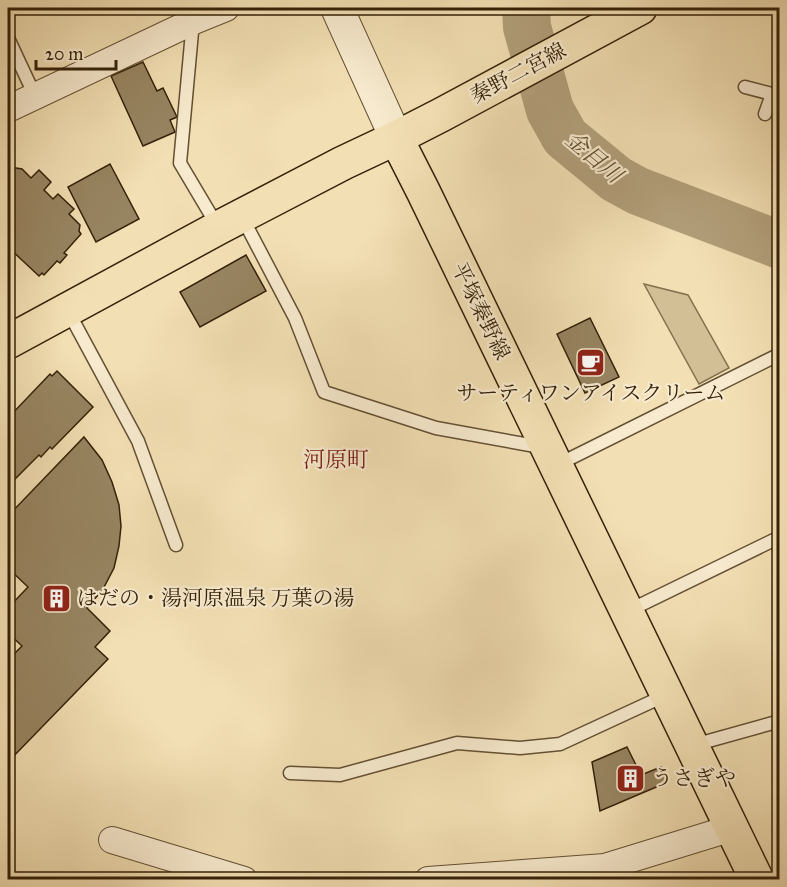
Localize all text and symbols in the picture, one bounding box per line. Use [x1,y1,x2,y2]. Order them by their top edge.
scale bar [36,33,116,71]
street label: 秦野二宮線 [466,37,570,109]
text: 20 m [45,43,83,65]
water label: 金目川 [560,125,629,190]
street label: 平塚秦野線 [446,258,516,364]
cafe icon: サーティワンアイスクリーム [575,346,607,378]
place label: サーティワンアイスクリーム [456,380,726,406]
district label: 河原町 [303,446,369,473]
building icon: はだの・湯河原温泉 万葉の湯 [40,582,72,614]
place label: はだの・湯河原温泉 万葉の湯 [77,585,355,611]
building icon: うさぎや [615,762,647,794]
place label: うさぎや [652,765,736,791]

